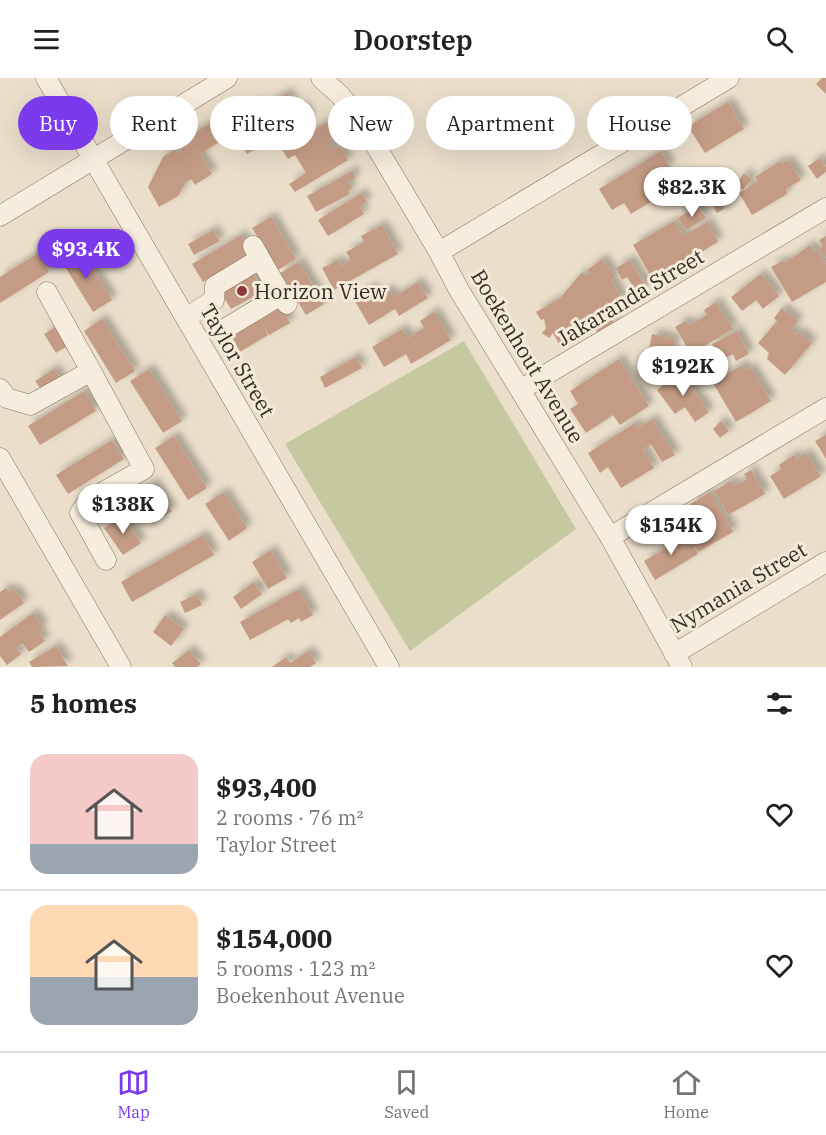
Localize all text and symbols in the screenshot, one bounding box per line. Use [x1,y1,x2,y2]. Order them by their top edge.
text: Doorstep [353,22,473,57]
icon: menu [30,23,63,56]
icon: search [763,23,796,56]
chip: Buy [18,96,98,150]
chip: Rent [110,96,198,150]
chip: Filters [210,96,316,150]
chip: New [328,96,414,150]
chip: Apartment [426,96,575,150]
chip: House [587,96,692,150]
pin: $82.3K [643,167,741,218]
text: $82.3K [658,173,726,200]
pin: $93.4K [37,229,135,280]
text: $93.4K [52,235,120,262]
street label: Jakaranda Street [551,242,709,352]
street label: Boekenhout Avenue [465,264,591,448]
place label: Horizon View [254,277,387,305]
marker: Horizon View [235,284,249,298]
street label: Taylor Street [194,298,282,422]
pin: $192K [641,346,725,397]
text: $192K [651,352,715,379]
pin: $138K [81,484,165,535]
text: $138K [91,490,155,517]
pin: $154K [629,505,713,556]
text: $154K [639,511,703,538]
street label: Nymania Street [665,535,811,639]
text: 5 homes [30,686,137,720]
icon: filters [763,687,796,720]
text: $93,400 [216,770,317,804]
icon: home [78,778,150,850]
icon: heart [763,798,796,831]
text: 2 rooms · 76 m² [216,804,363,831]
text: Taylor Street [216,831,337,858]
text: $154,000 [216,921,332,955]
icon: home [78,929,150,1001]
icon: heart [763,949,796,982]
text: 5 rooms · 123 m² [216,955,375,982]
text: Boekenhout Avenue [216,982,405,1009]
tab: Map [117,1066,150,1122]
tab: Saved [384,1066,429,1122]
tab: Home [663,1066,709,1122]

